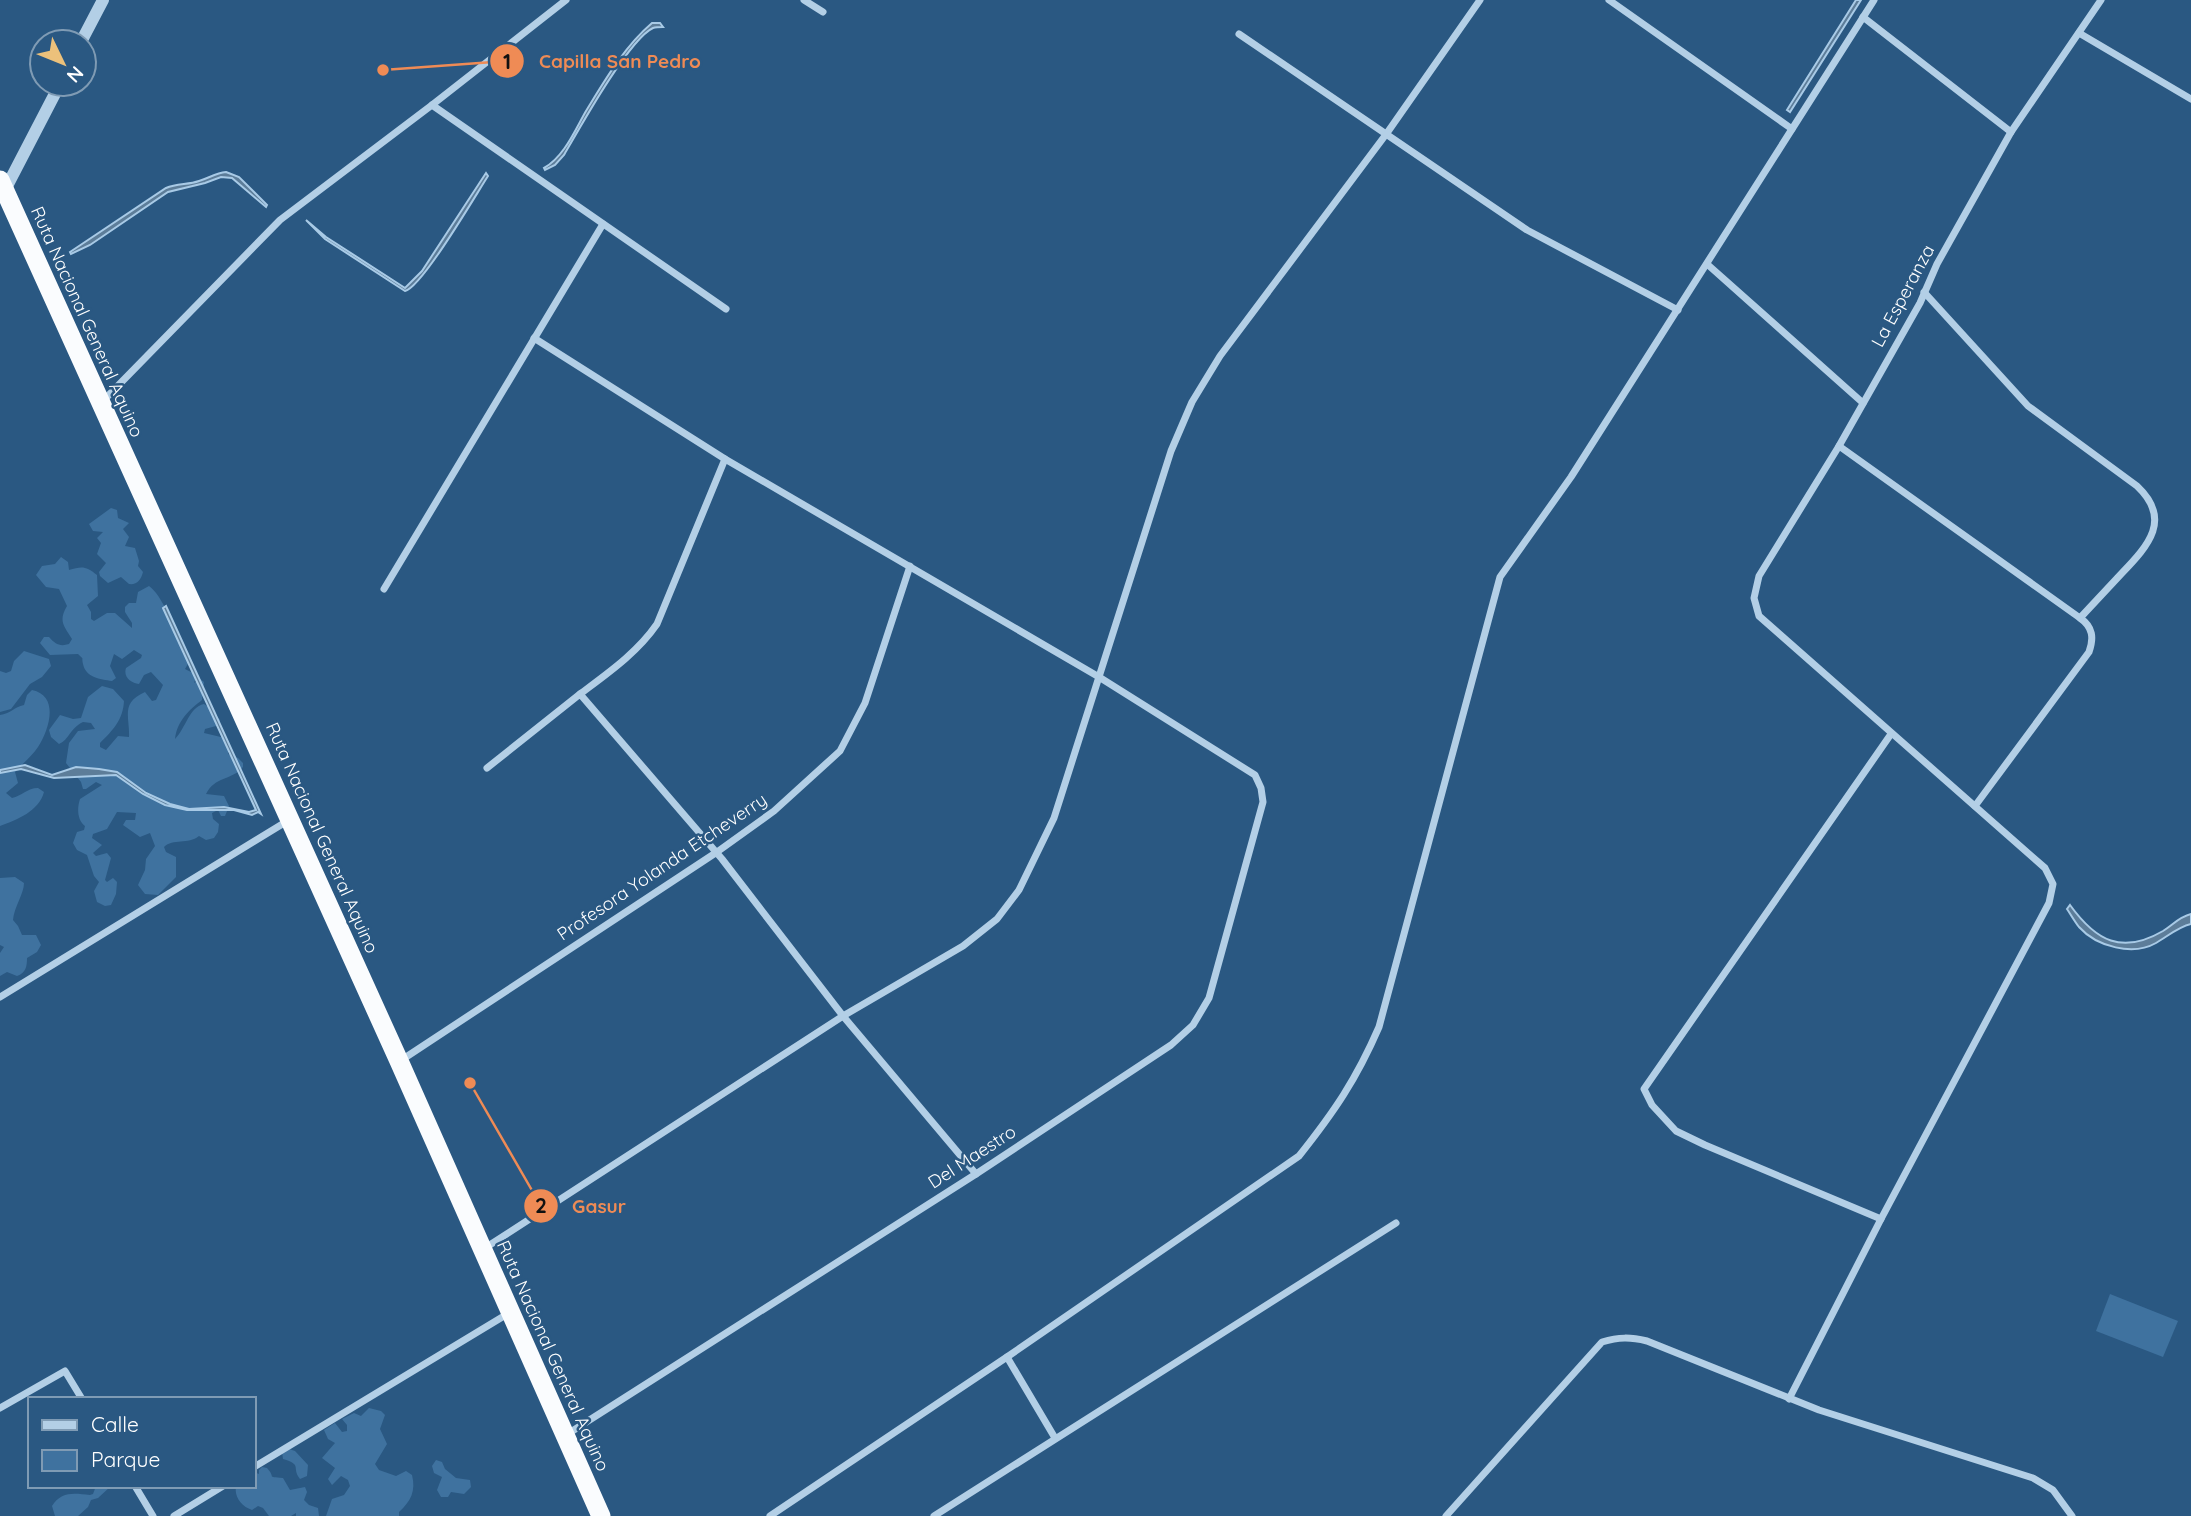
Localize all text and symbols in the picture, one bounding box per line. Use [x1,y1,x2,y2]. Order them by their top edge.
north arrow [28,28,98,98]
callout: Capilla San Pedro [490,41,715,81]
text: 1 [503,48,511,74]
text: Capilla San Pedro [539,49,701,73]
text: N [62,61,89,88]
street label: Ruta Nacional General Aquino [26,203,149,441]
street label: La Esperanza [1866,241,1939,351]
street label: Ruta Nacional General Aquino [261,719,384,957]
street label: Profesora Yolanda Etcheverry [553,788,771,945]
street label: Del Maestro [923,1120,1020,1194]
callout: Gasur [523,1186,640,1226]
text: 2 [535,1192,547,1218]
text: Gasur [572,1194,626,1218]
street label: Ruta Nacional General Aquino [492,1237,615,1475]
legend [28,1397,256,1488]
text: Calle [91,1411,139,1437]
text: Parque [91,1446,160,1472]

